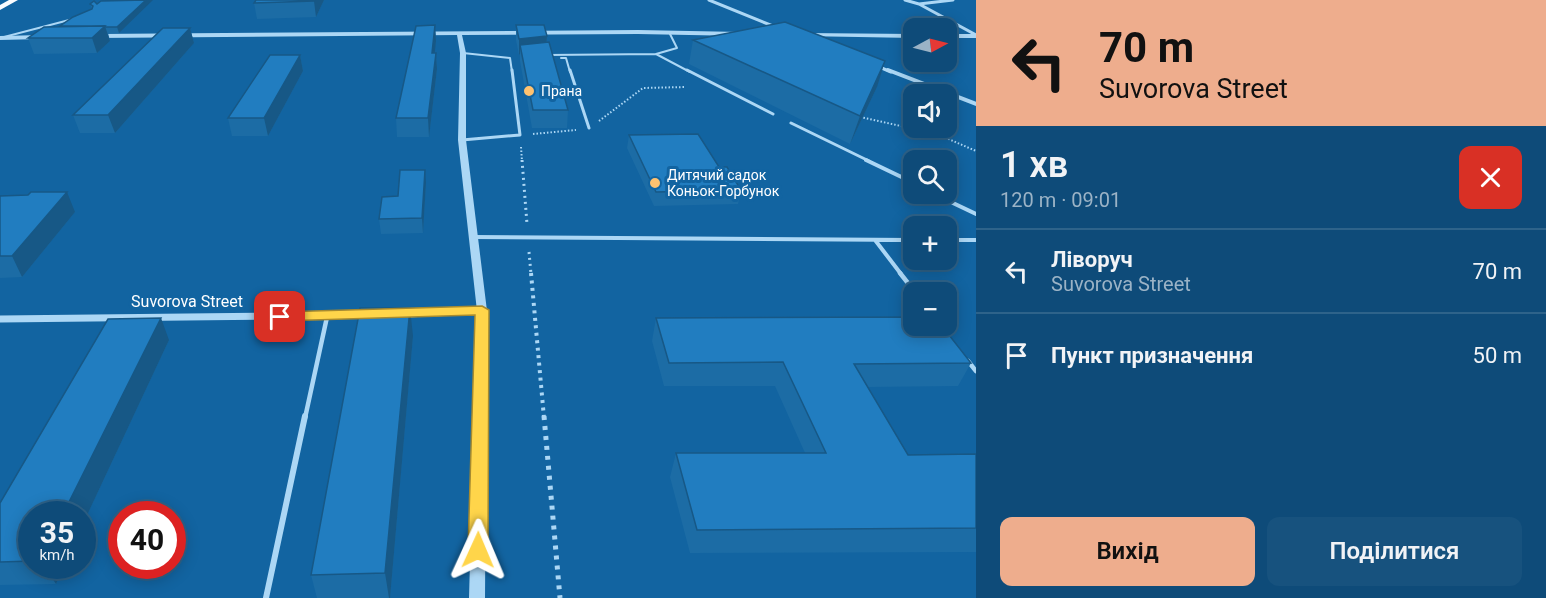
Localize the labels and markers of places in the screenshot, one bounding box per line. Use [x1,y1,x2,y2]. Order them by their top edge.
place label: Прана [541,83,582,99]
marker: Прана [522,84,536,98]
place label: Дитячий садок Коньок-Горбунок [667,167,780,199]
marker: Дитячий садок Коньок-Горбунок [648,176,662,190]
pin [254,291,305,342]

